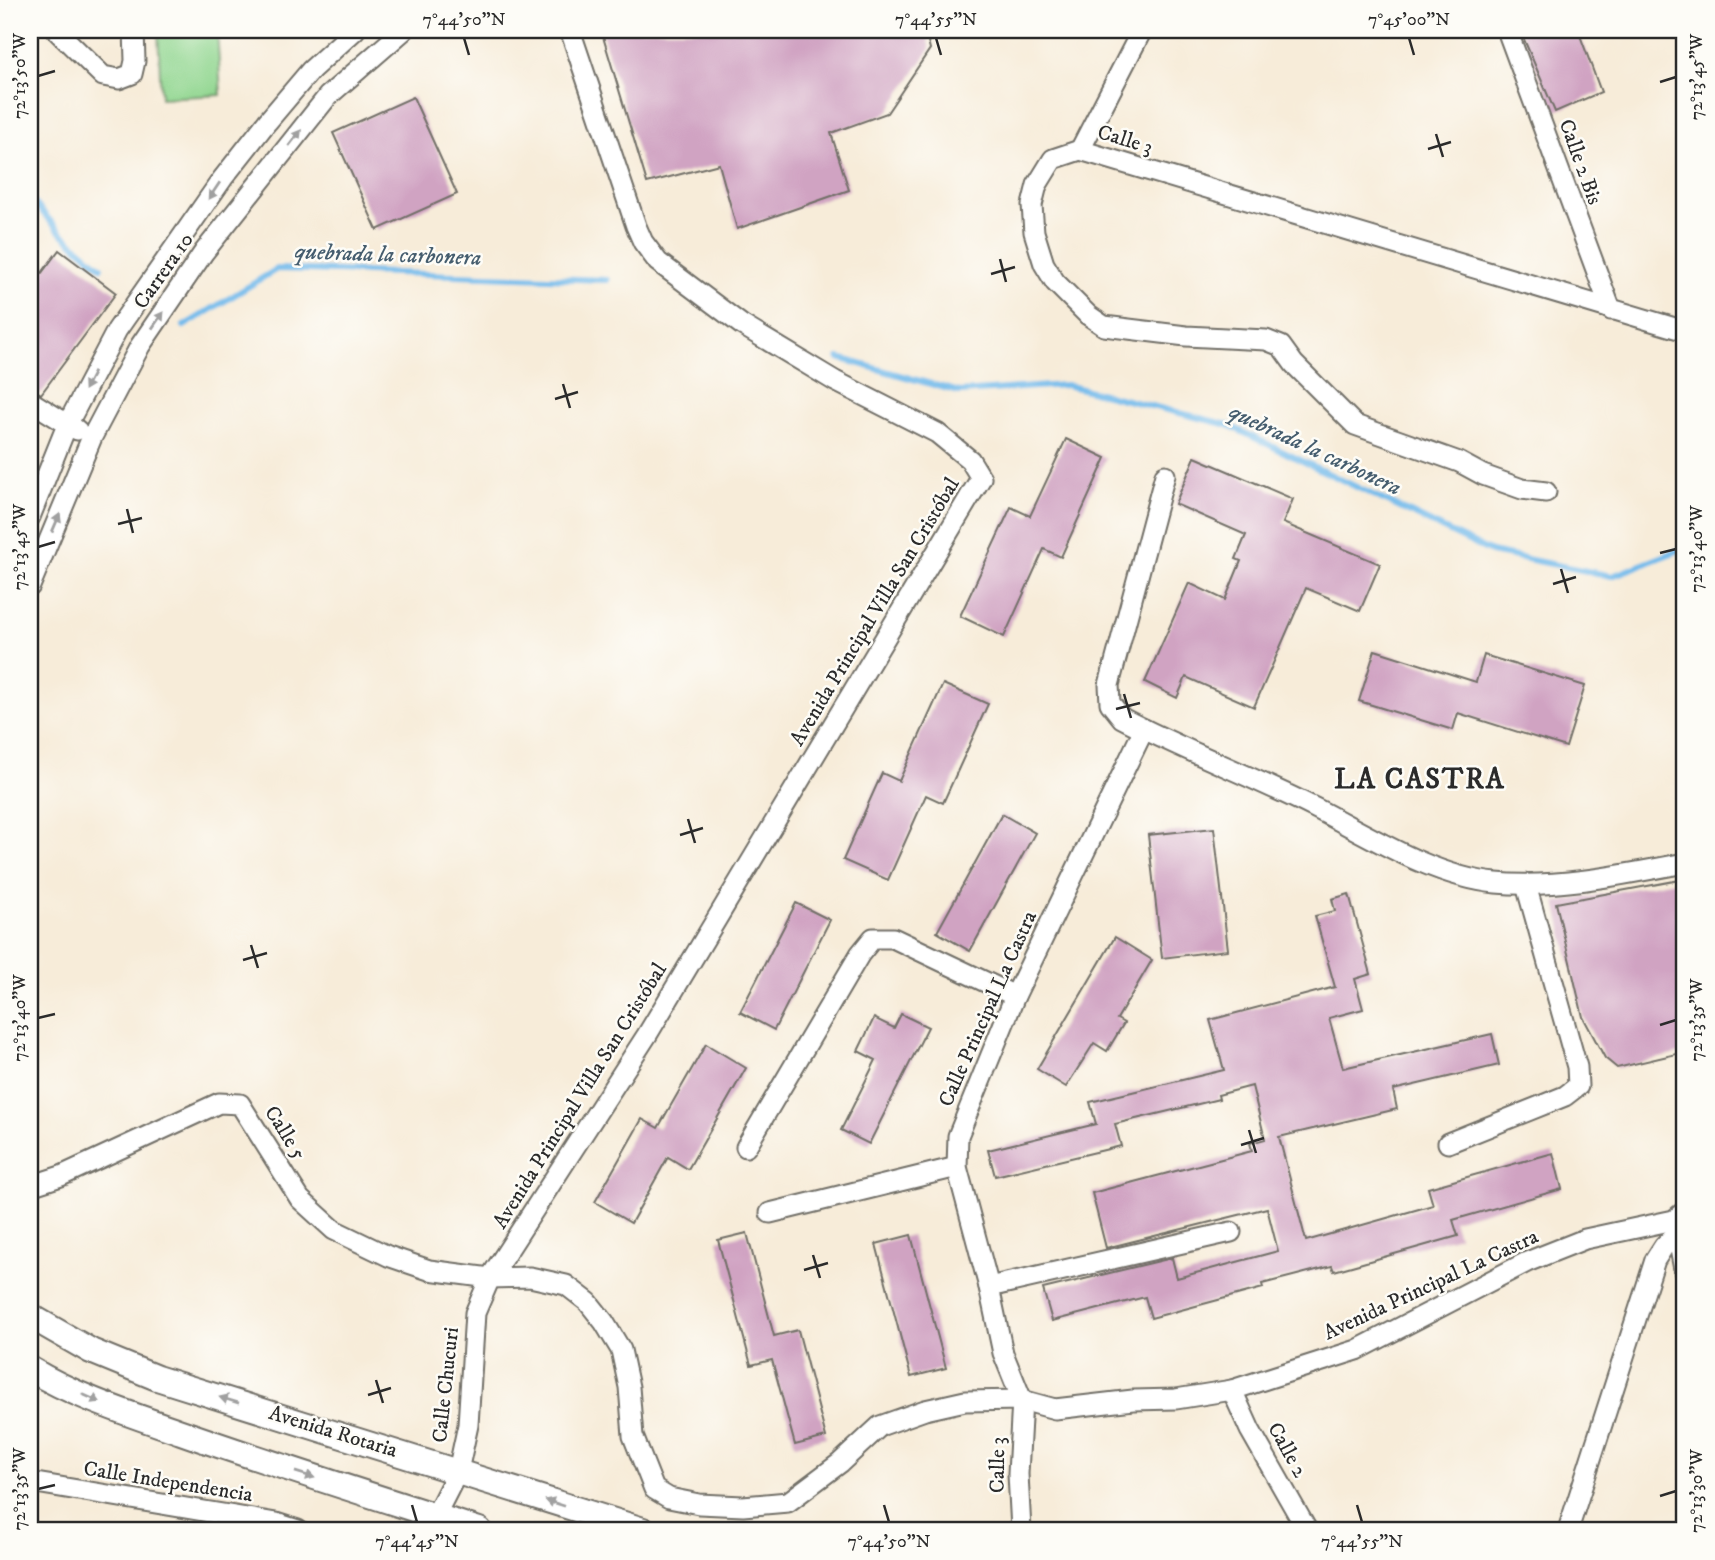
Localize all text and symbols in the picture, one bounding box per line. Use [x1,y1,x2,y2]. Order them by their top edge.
text: 7°44'50"N [423,9,506,31]
text: 7°44'55"N [895,9,977,31]
text: 7°45'00"N [1368,9,1450,31]
text: 72°13'50"W [9,32,31,119]
text: 72°13'45"W [1686,33,1708,120]
street label: Calle 2 Bis [1553,116,1607,208]
street label: Calle 3 [1094,119,1156,161]
one-way arrow [287,130,302,148]
one-way arrow [208,182,221,201]
street label: Carrera 10 [128,228,200,314]
water label: quebrada la carbonera [293,237,482,273]
one-way arrow [151,311,165,329]
one-way arrow [83,371,95,391]
water label: quebrada la carbonera [1223,397,1406,503]
street label: Avenida Principal Villa San Cristóbal [784,473,966,751]
text: 72°13'45"W [9,503,31,590]
text: 72°13'40"W [1686,505,1708,593]
one-way arrow [51,512,62,533]
district label: LA CASTRA [1334,762,1506,797]
street label: Calle Principal La Castra [933,907,1043,1111]
street label: Avenida Principal Villa San Cristóbal [487,958,673,1234]
text: 72°13'40"W [9,974,31,1062]
text: 72°13'35"W [1686,978,1708,1062]
street label: Calle 5 [258,1101,312,1165]
street label: Avenida Principal La Castra [1319,1224,1543,1346]
street label: Calle Chucuri [427,1326,465,1444]
one-way arrow [81,1392,101,1404]
one-way arrow [218,1395,239,1405]
street label: Avenida Rotaria [266,1400,400,1464]
street label: Calle 2 [1261,1418,1313,1483]
street label: Calle 3 [985,1437,1011,1493]
text: 72°13'35"W [9,1447,31,1531]
text: 72°13'30"W [1686,1449,1708,1533]
street label: Calle Independencia [82,1456,255,1508]
one-way arrow [295,1470,316,1481]
one-way arrow [544,1497,565,1507]
text: 7°44'45"N [375,1531,459,1553]
text: 7°44'50"N [848,1531,931,1553]
text: 7°44'55"N [1321,1531,1403,1553]

